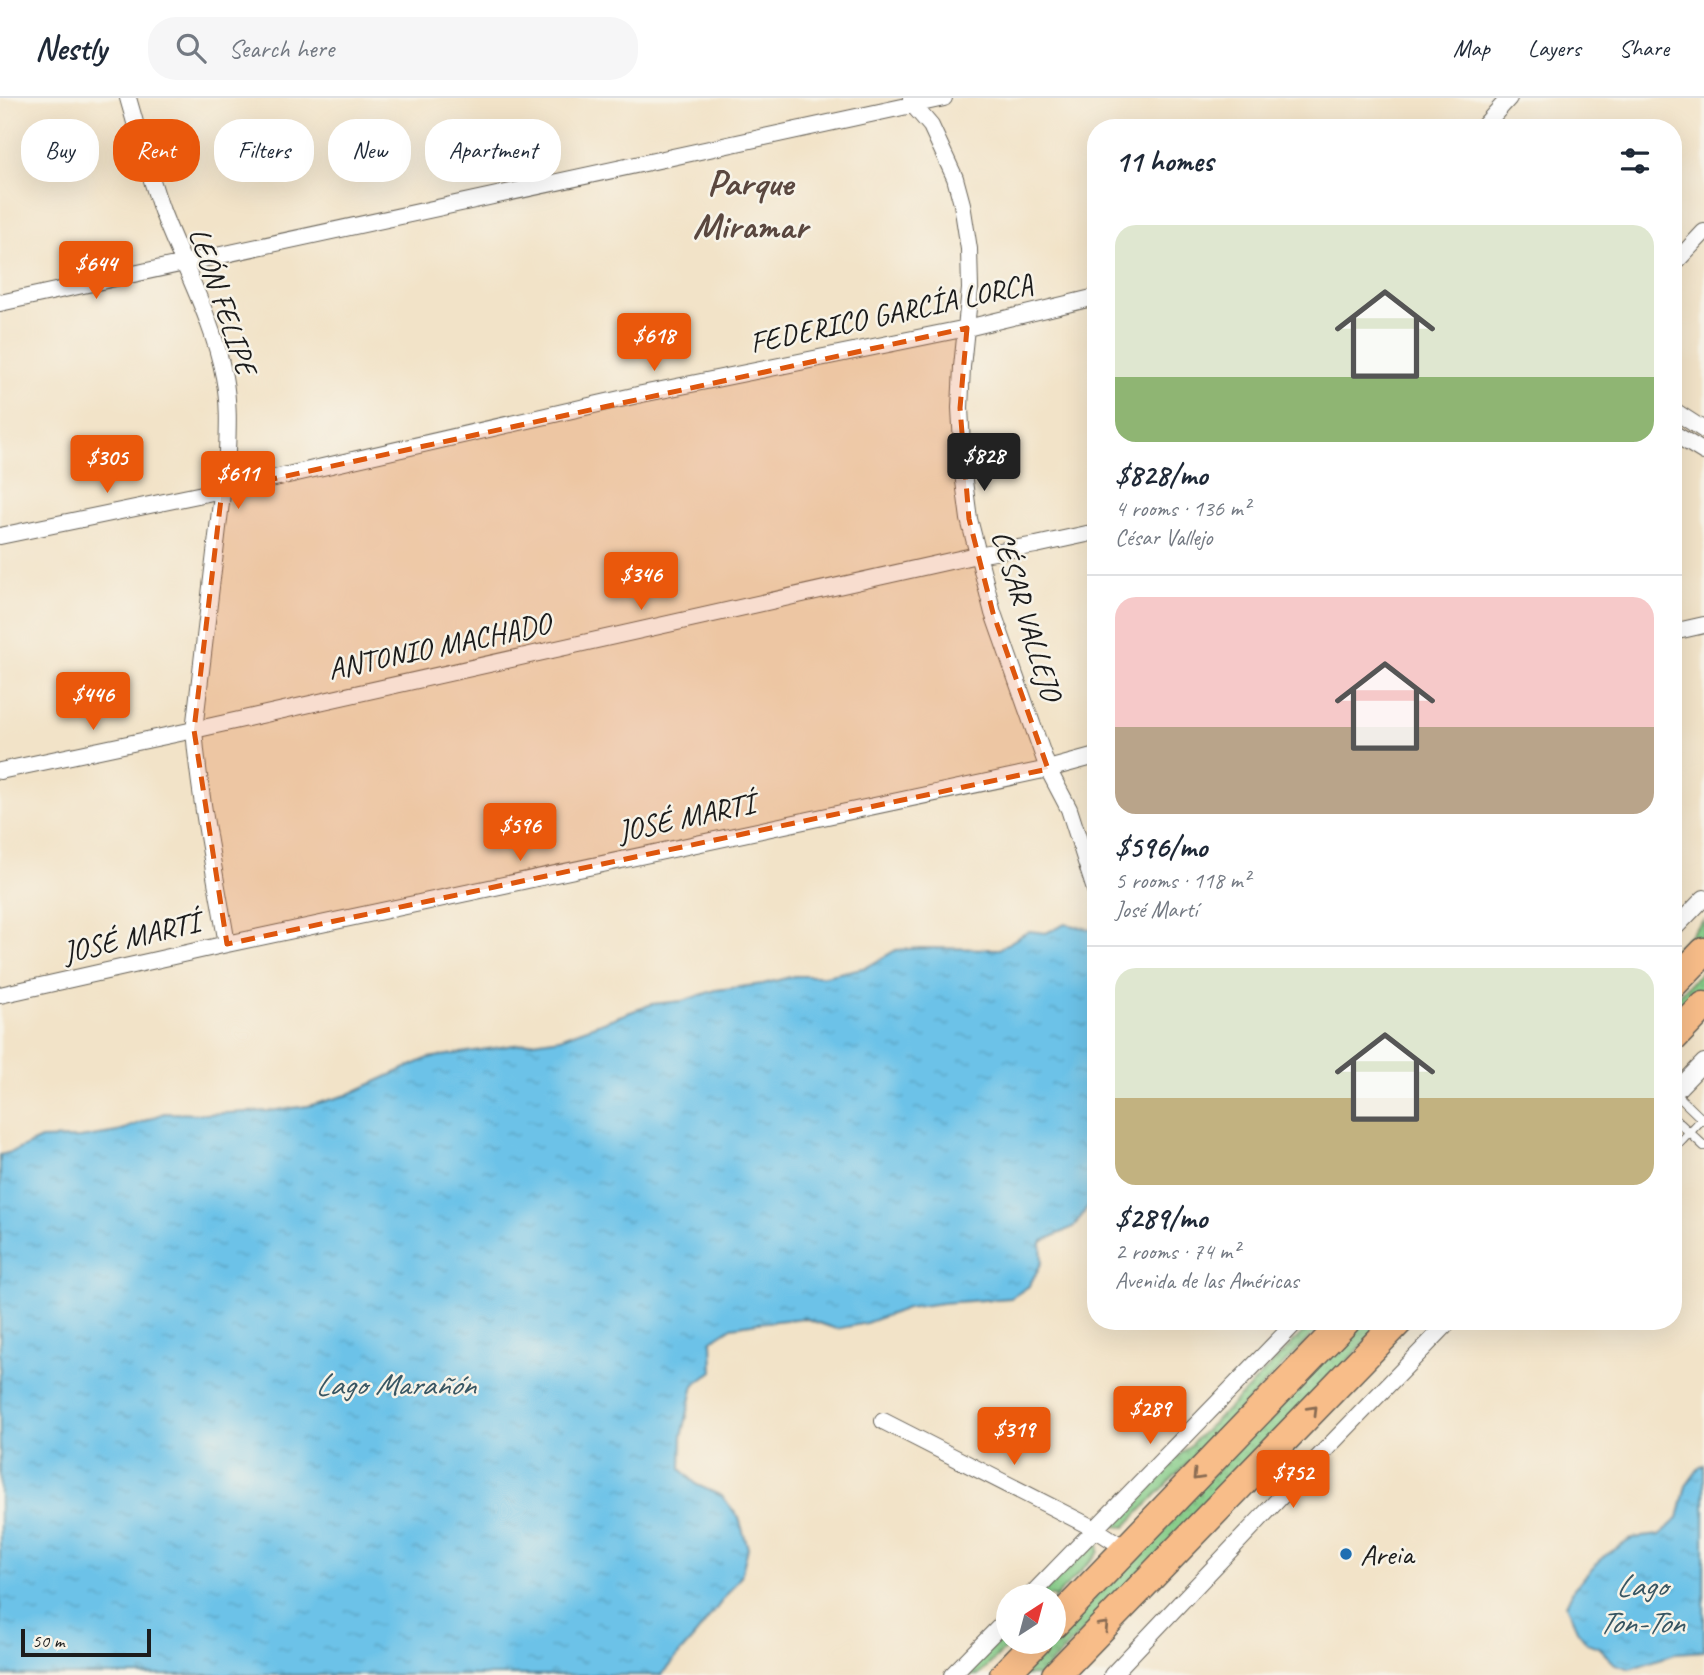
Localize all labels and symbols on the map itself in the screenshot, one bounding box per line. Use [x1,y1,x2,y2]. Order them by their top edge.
district label: Parque Miramar [693,159,811,249]
street label: LEÓN FELIPE [180,223,267,383]
pin: $644 [55,242,137,301]
street label: FEDERICO GARCÍA LORCA [746,264,1037,362]
pin: $618 [613,314,695,373]
pin: $828 [943,434,1025,493]
pin: $305 [66,436,148,495]
pin: $611 [197,452,279,511]
street label: CÉSAR VALLEJO [983,525,1072,707]
pin: $346 [600,552,682,612]
street label: ANTONIO MACHADO [324,603,557,688]
pin: $446 [52,672,134,732]
street label: JOSÉ MARTÍ [612,783,765,850]
pin: $596 [479,804,561,863]
street label: JOSÉ MARTÍ [57,901,210,972]
water label: Lago Marañón [315,1364,477,1405]
pin: $289 [1109,1386,1191,1446]
one-way arrow [1305,1405,1318,1418]
pin: $319 [973,1408,1055,1467]
pin: $752 [1252,1450,1334,1510]
one-way arrow [1192,1468,1205,1481]
place label: Areia [1360,1535,1416,1573]
marker: Areia [1338,1546,1354,1562]
water label: Lago Ton-Ton [1598,1565,1686,1643]
north arrow [996,1584,1066,1654]
one-way arrow [1095,1621,1108,1634]
scale bar [21,1626,150,1658]

